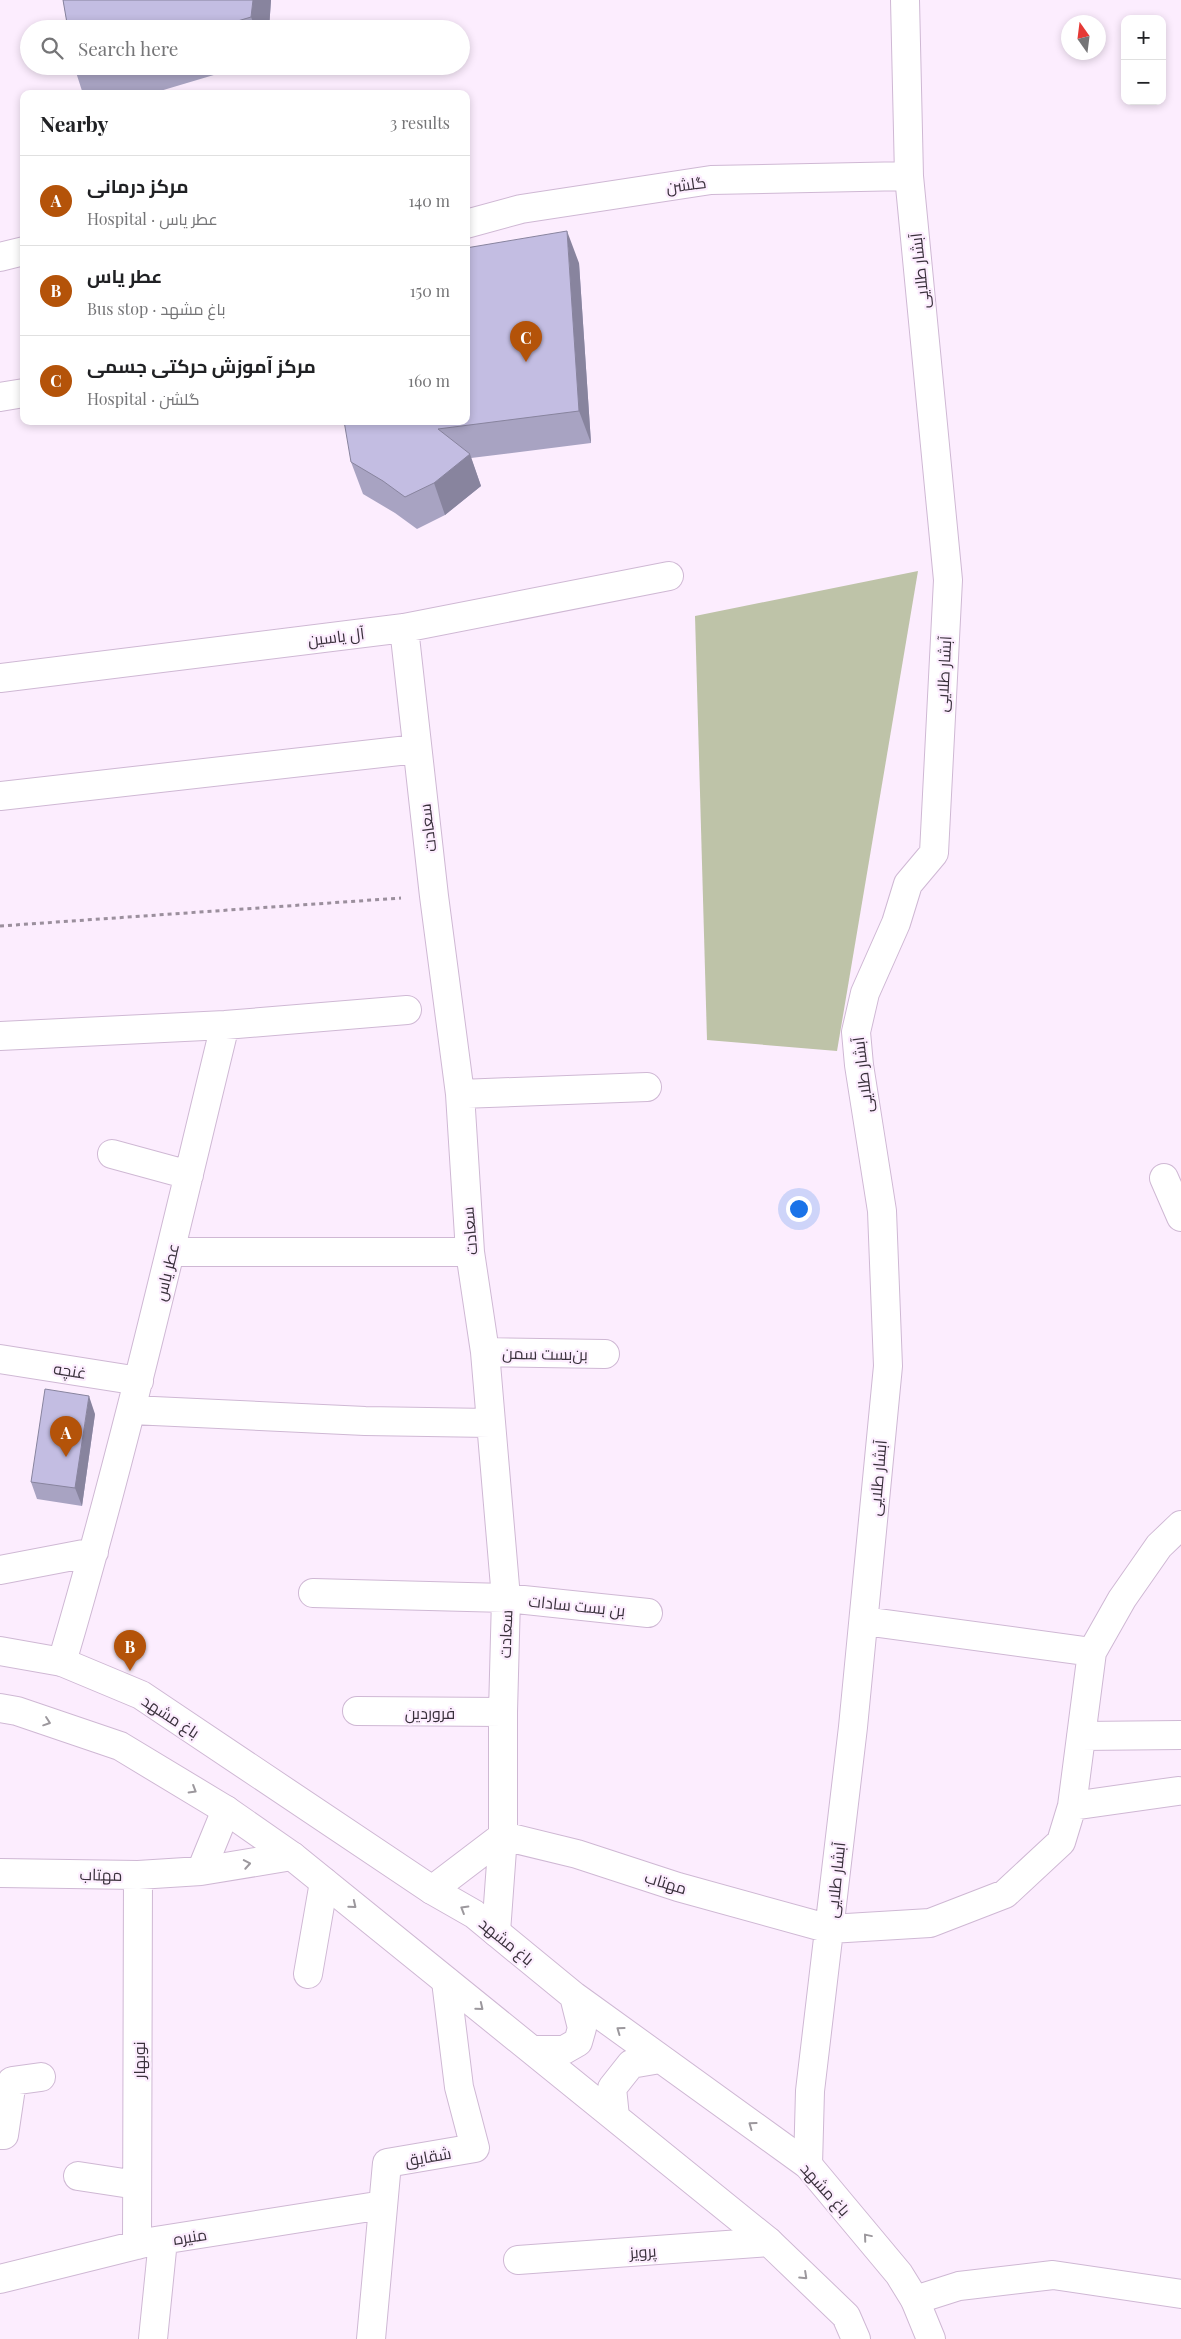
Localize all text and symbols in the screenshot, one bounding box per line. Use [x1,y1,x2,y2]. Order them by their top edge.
north arrow [1061,15,1106,60]
map controls [1121,15,1166,105]
button: + [1121,15,1166,60]
search box [20,20,470,75]
icon: search [38,34,66,62]
text: Search here [78,35,178,61]
button: − [1121,60,1166,105]
text: Nearby [40,109,109,137]
text: 3 results [390,112,450,133]
street label: گلشن [665,171,708,198]
text: مرکز درمانی [87,172,188,198]
text: A [51,190,61,211]
text: 140 m [408,190,450,211]
text: Hospital · عطر یاس [87,208,218,229]
street label: آبشار طلایی [904,231,934,310]
text: عطر یاس [87,262,162,288]
text: B [51,280,61,301]
text: 150 m [410,280,450,301]
text: Bus stop · باغ مشهد [87,298,225,319]
pin: C [510,321,542,362]
text: مرکز آموزش حرکتی جسمی [87,352,316,378]
text: C [50,370,62,391]
text: 160 m [408,370,450,391]
text: Hospital · گلشن [87,388,200,409]
street label: آل یاسین [306,622,366,651]
street label: آبشار طلایی [931,635,957,713]
street label: سعادت [414,803,440,853]
street label: آبشار طلایی [847,1035,878,1114]
your location [786,1196,812,1222]
street label: سعادت [456,1206,482,1256]
street label: عطر یاس [149,1241,184,1303]
street label: بن‌بست سمن [502,1342,588,1365]
street label: غنچه [52,1357,88,1385]
pin: A [50,1416,82,1457]
street label: آبشار طلایی [863,1438,892,1517]
street label: بن بست سادات [527,1589,626,1622]
street label: سعادت [494,1609,516,1659]
pin: B [114,1630,146,1671]
street label: باغ مشهد [137,1690,204,1744]
street label: فروردین [405,1702,455,1724]
one-way arrow [42,1716,50,1726]
one-way arrow [187,1784,196,1794]
street label: آبشار طلایی [821,1840,850,1919]
one-way arrow [242,1859,251,1869]
street label: مهتاب [79,1863,123,1886]
street label: مهتاب [642,1866,690,1899]
one-way arrow [347,1900,356,1908]
one-way arrow [461,1905,470,1915]
street label: باغ مشهد [474,1912,539,1971]
one-way arrow [474,2002,483,2011]
one-way arrow [617,2027,626,2035]
street label: نوبهار [128,2041,150,2080]
one-way arrow [748,2122,758,2131]
street label: شقایق [403,2142,453,2171]
street label: باغ مشهد [795,2158,856,2222]
street label: منیره [172,2223,208,2249]
one-way arrow [865,2234,873,2243]
street label: پرویز [628,2240,658,2264]
one-way arrow [798,2270,807,2279]

